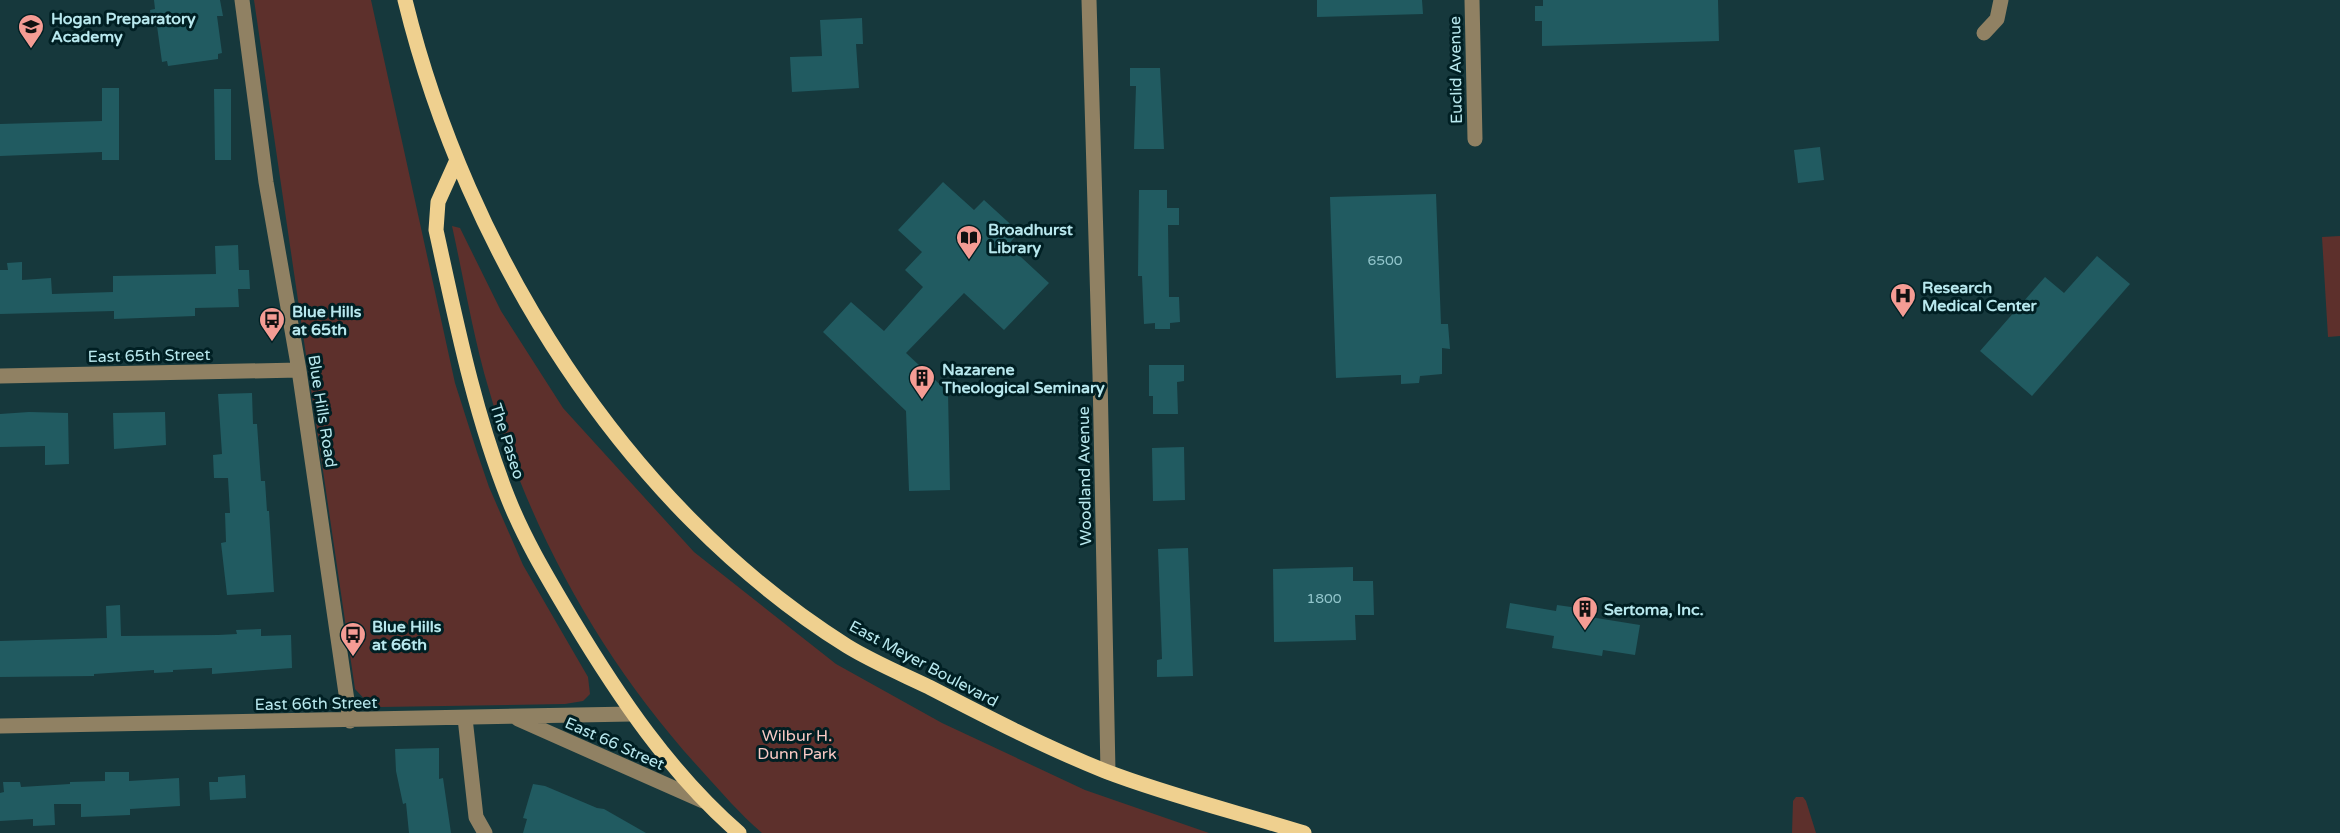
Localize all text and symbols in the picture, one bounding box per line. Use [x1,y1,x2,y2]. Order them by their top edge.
place label: Hogan Preparatory Academy [51,9,196,47]
school or university icon: Hogan Preparatory Academy [16,12,46,50]
street label: Euclid Avenue [1445,16,1467,124]
place label: Broadhurst Library [988,220,1074,258]
library icon: Broadhurst Library [954,223,984,261]
house number: 6500 [1367,252,1403,269]
place label: Research Medical Center [1922,278,2038,316]
hospital icon: Research Medical Center [1888,281,1918,319]
place label: Blue Hills at 65th [292,302,362,340]
bus stop icon: Blue Hills at 65th [257,305,287,343]
street label: East 65th Street [87,345,211,367]
street label: Blue Hills Road [303,353,341,469]
place label: Nazarene Theological Seminary [941,360,1105,398]
building icon: Nazarene Theological Seminary [907,363,937,401]
street label: The Paseo [485,401,529,482]
street label: Woodland Avenue [1074,406,1096,546]
house number: 1800 [1306,590,1342,607]
building icon: Sertoma, Inc. [1570,594,1600,632]
place label: Sertoma, Inc. [1604,600,1704,620]
street label: East Meyer Boulevard [846,616,1001,712]
place label: Blue Hills at 66th [372,617,442,655]
bus stop icon: Blue Hills at 66th [338,620,368,658]
street label: East 66th Street [254,693,378,715]
street label: East 66 Street [562,713,668,775]
park label: Wilbur H. Dunn Park [757,726,837,764]

